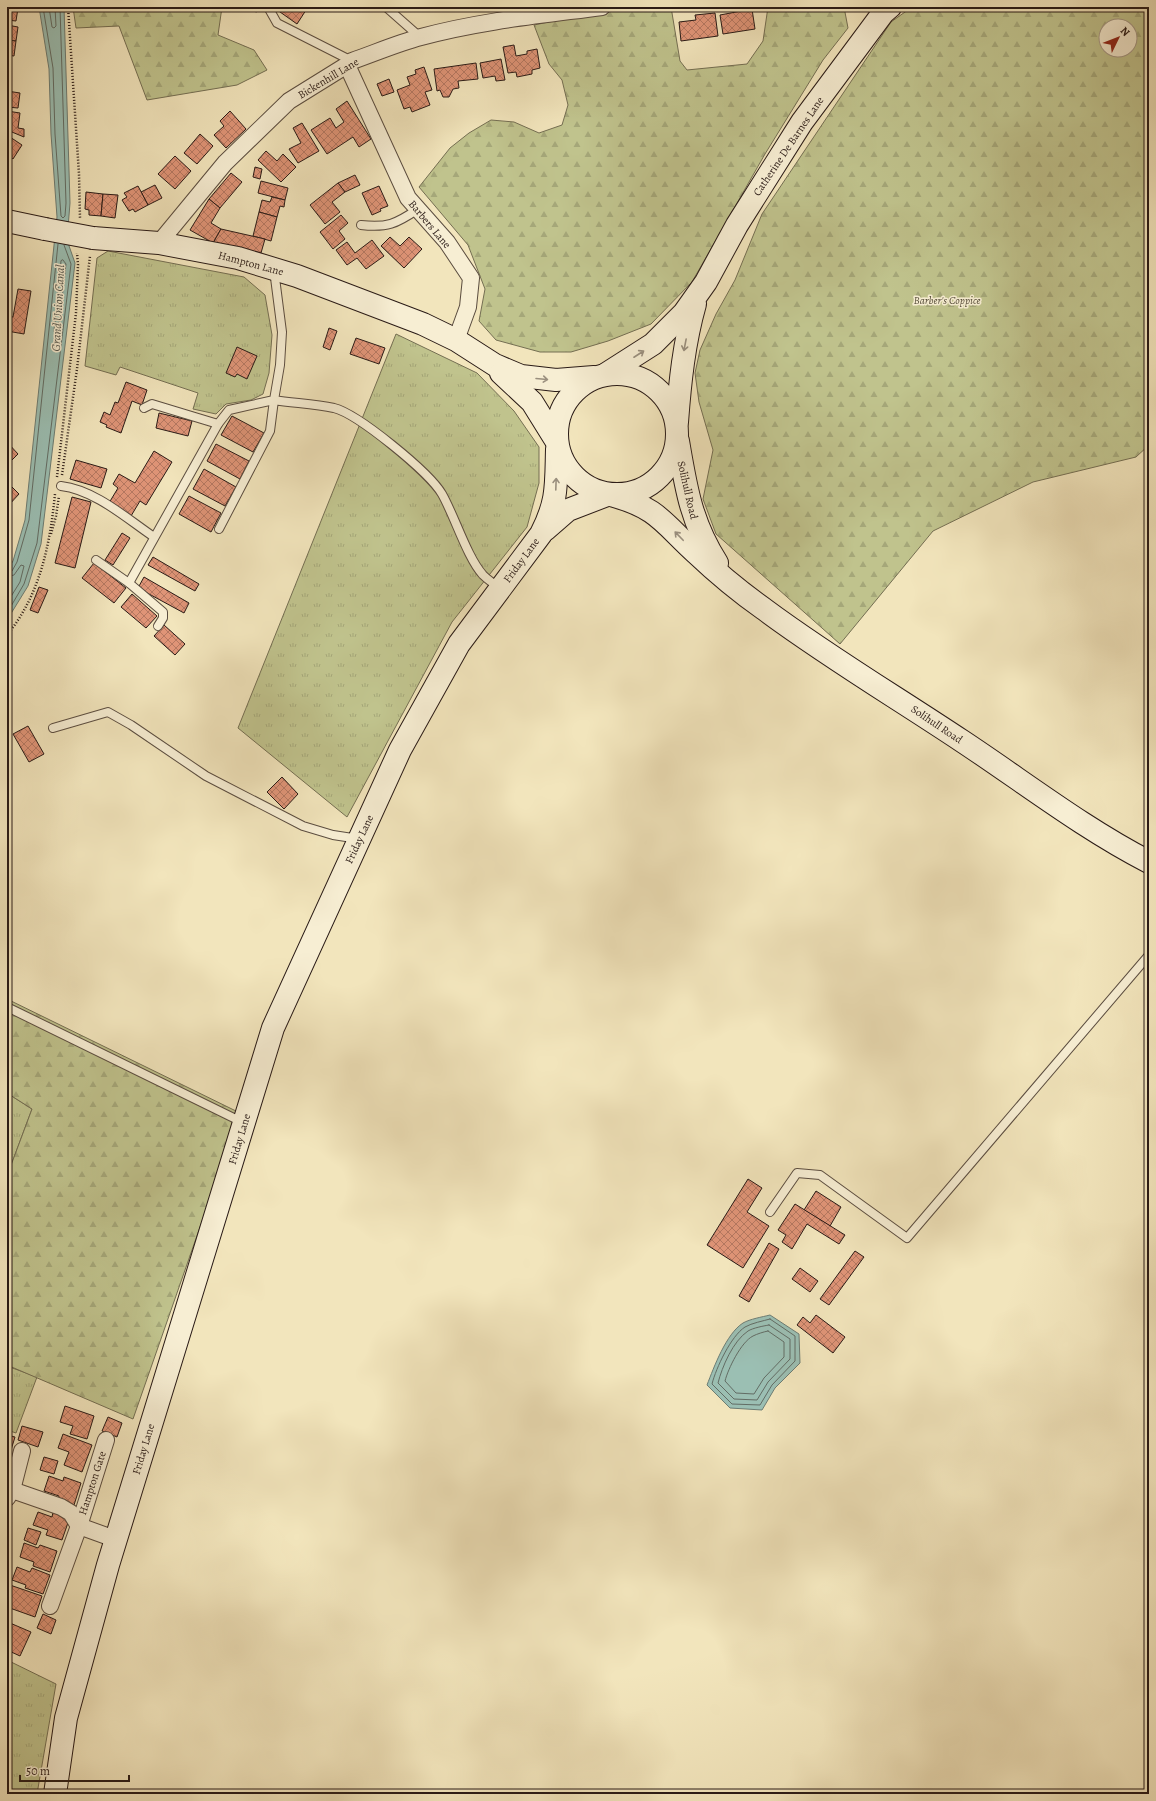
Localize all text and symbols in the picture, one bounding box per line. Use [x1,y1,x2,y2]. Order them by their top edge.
north arrow [1098,18,1138,58]
text: N [1117,23,1133,40]
street label: Bickenhill Lane [295,54,362,103]
street label: Catherine De Barnes Lane [750,94,827,199]
street label: Barbers Lane [405,197,454,252]
street label: Hampton Lane [217,248,285,279]
water label: Grand Union Canal [48,264,68,352]
park label: Barber's Coppice [913,293,981,308]
one-way arrow [681,338,689,351]
one-way arrow [633,350,644,358]
one-way arrow [535,376,548,383]
street label: Solihull Road [674,460,701,521]
one-way arrow [552,478,560,491]
one-way arrow [674,531,684,541]
street label: Friday Lane [500,535,543,586]
street label: Solihull Road [908,702,966,747]
street label: Friday Lane [342,812,377,866]
street label: Friday Lane [225,1112,254,1166]
street label: Friday Lane [129,1422,158,1476]
street label: Hampton Gate [75,1449,110,1517]
scale bar [20,1757,129,1783]
text: 50 m [26,1763,50,1779]

